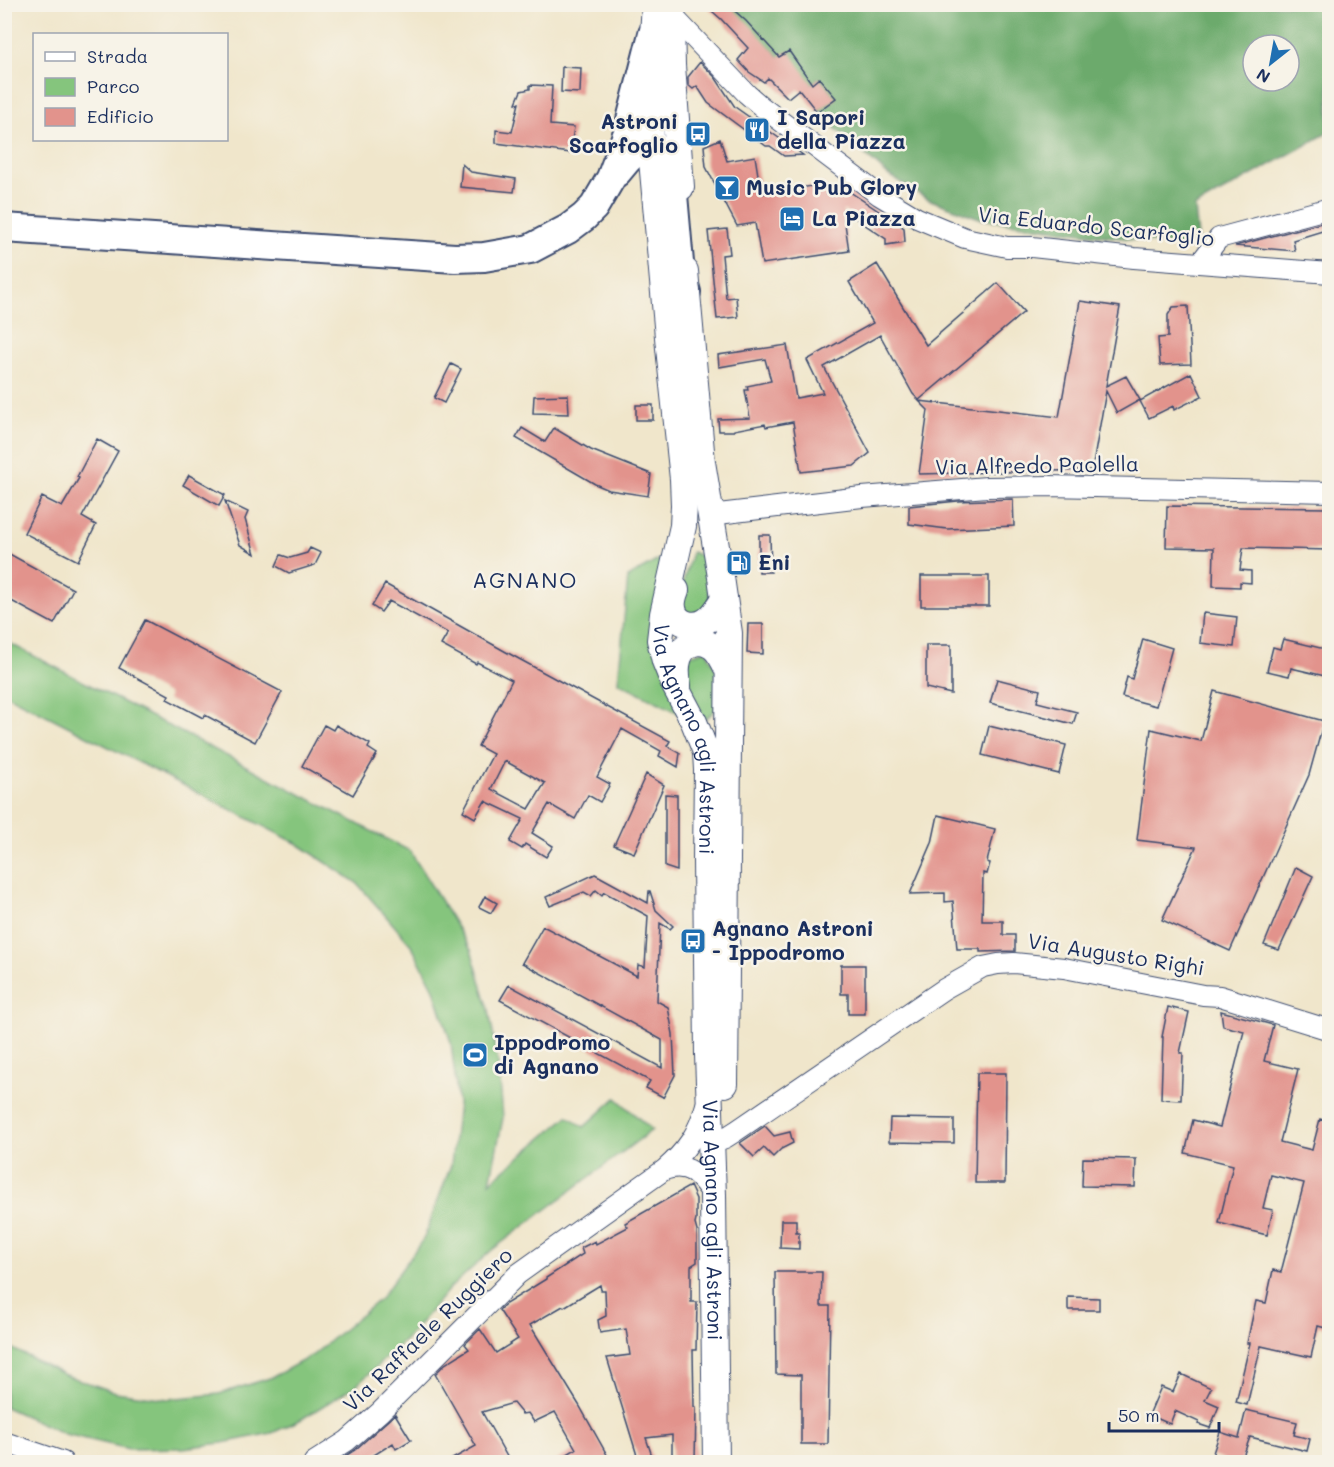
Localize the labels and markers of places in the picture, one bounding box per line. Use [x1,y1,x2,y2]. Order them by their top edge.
place label: I Sapori della Piazza [777,103,906,154]
place label: Astroni Scarfoglio [569,107,678,158]
restaurant icon: I Sapori della Piazza [742,115,772,145]
bus stop icon: Astroni Scarfoglio [683,119,713,149]
bar icon: Music Pub Glory [712,173,742,203]
place label: Music Pub Glory [746,173,917,201]
hotel icon: La Piazza [777,204,807,234]
place label: La Piazza [812,204,916,231]
fuel station icon: Eni [724,548,754,578]
place label: Eni [758,548,791,575]
place label: Agnano Astroni - Ippodromo [712,914,874,965]
bus stop icon: Agnano Astroni - Ippodromo [678,926,708,956]
place label: Ippodromo di Agnano [494,1028,611,1079]
sports icon: Ippodromo di Agnano [460,1040,490,1070]

